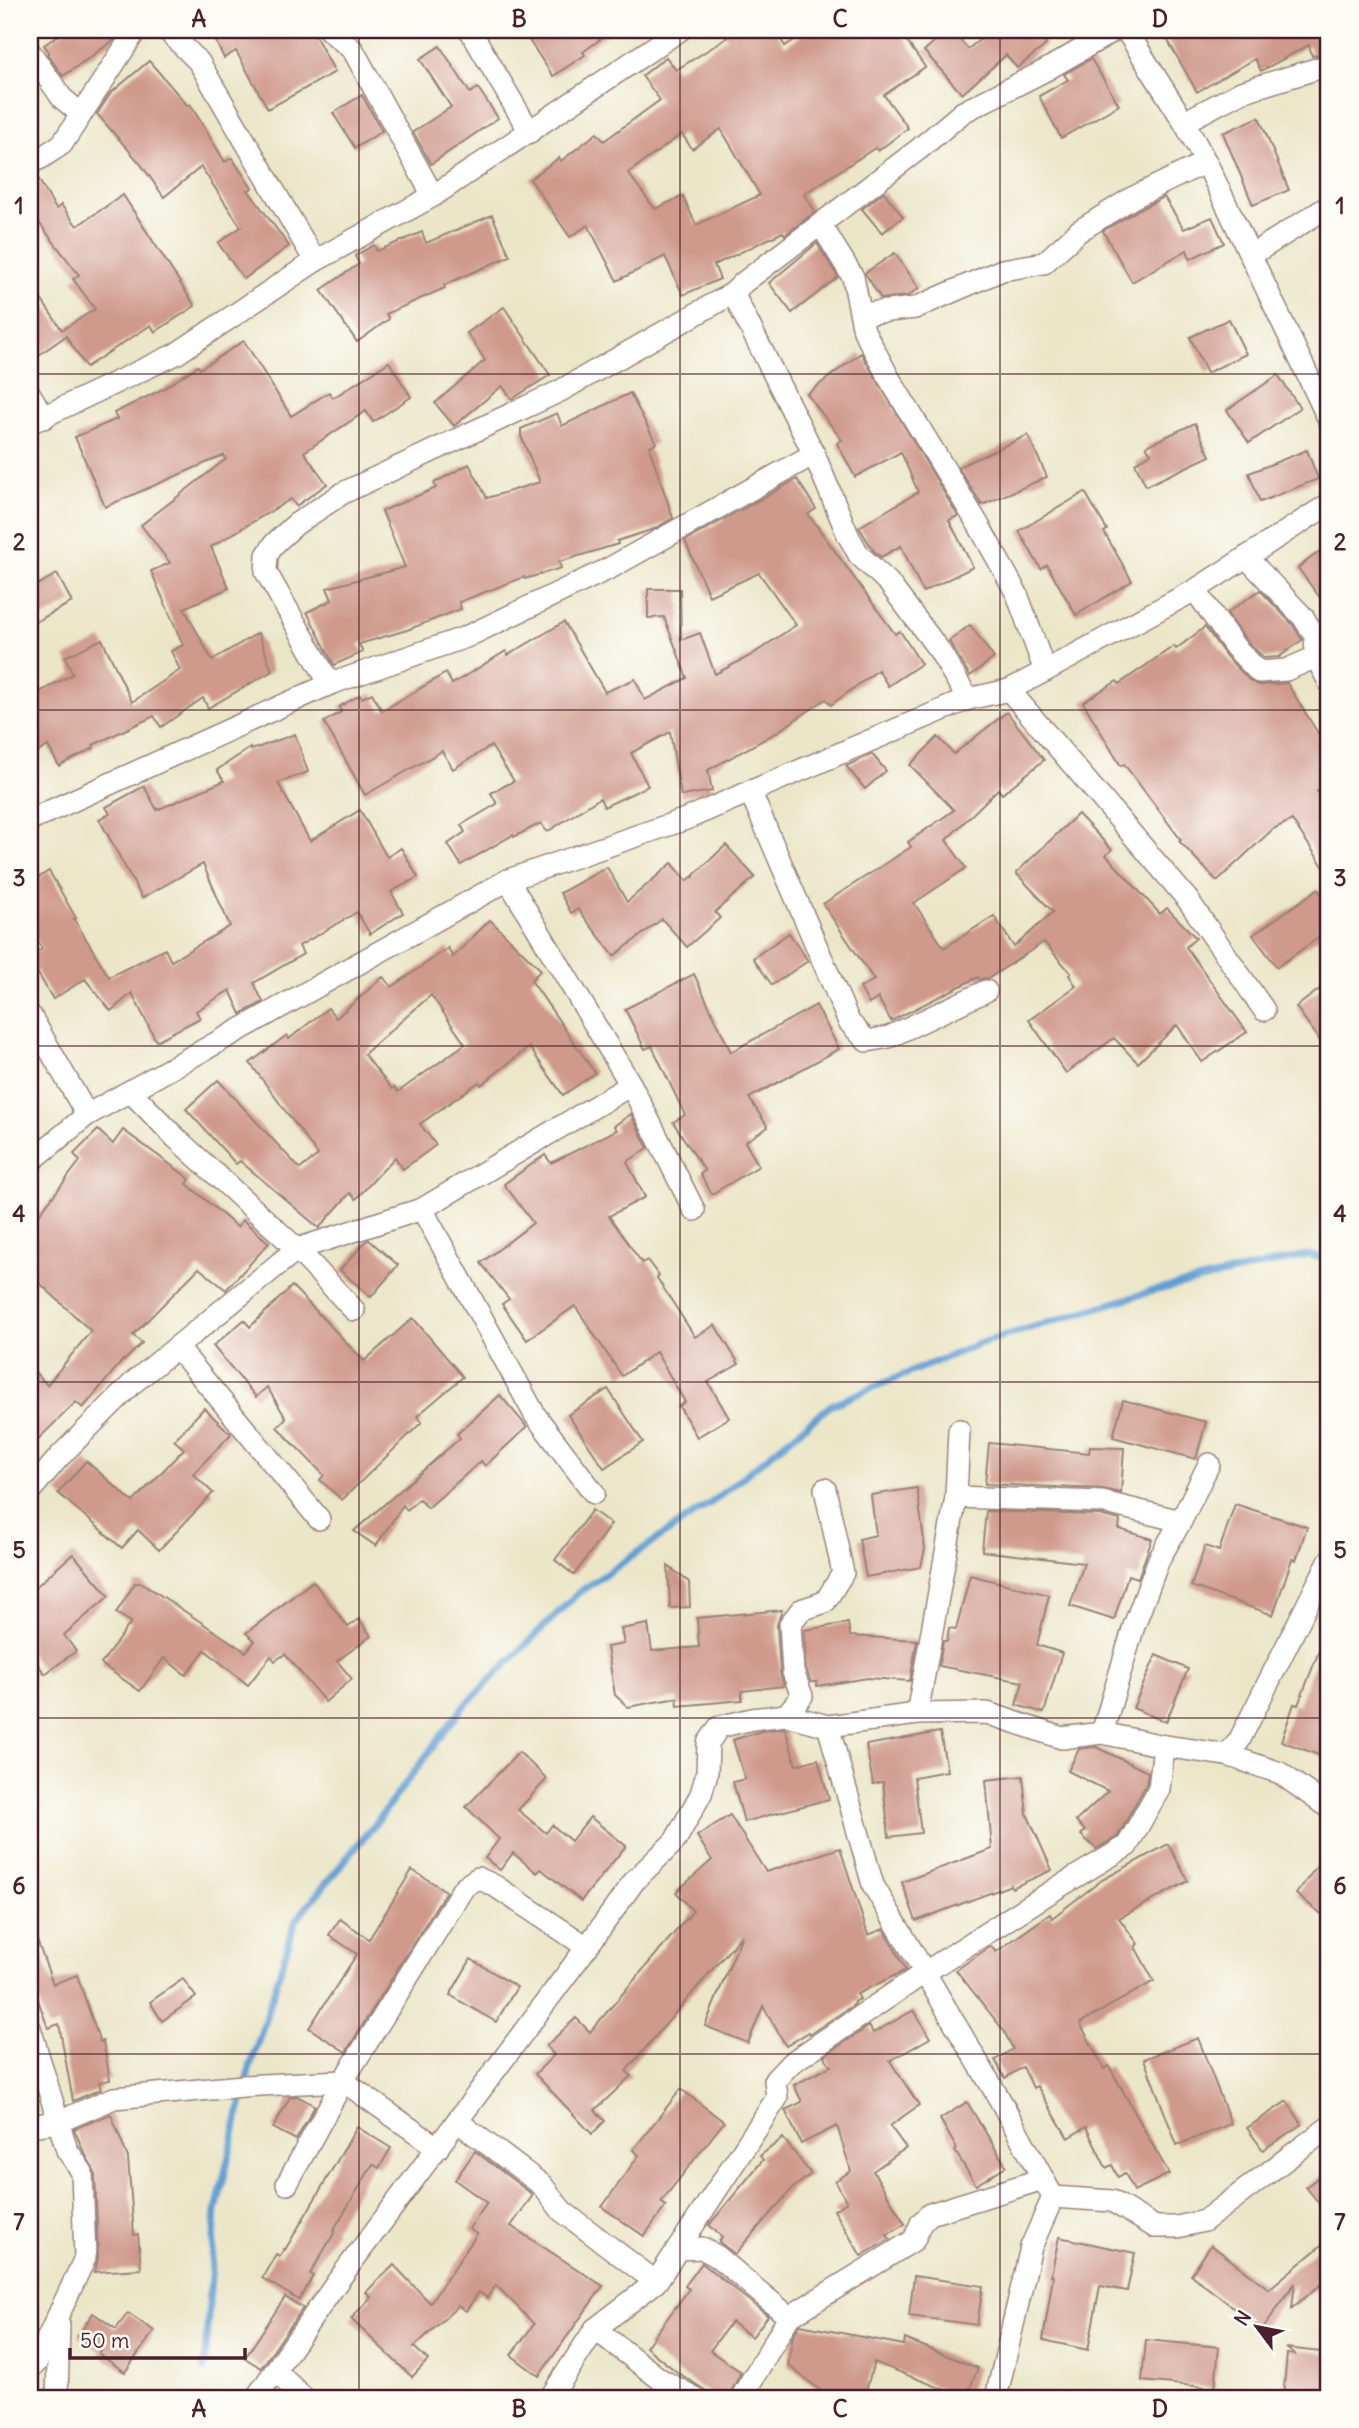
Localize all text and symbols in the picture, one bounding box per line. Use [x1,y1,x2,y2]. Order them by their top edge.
text: A [192,4,207,33]
text: B [511,4,527,33]
text: C [832,4,848,33]
text: D [1152,4,1168,33]
text: 1 [14,191,24,220]
text: 1 [1335,191,1345,220]
text: 2 [13,527,26,556]
text: 2 [1334,527,1347,556]
text: 3 [12,863,26,892]
text: 3 [1333,863,1347,892]
text: 4 [12,1199,26,1228]
text: 4 [1333,1199,1347,1228]
text: 5 [12,1535,26,1564]
text: 5 [1333,1535,1347,1564]
text: 6 [12,1871,26,1900]
text: 6 [1333,1871,1347,1900]
text: 7 [13,2207,25,2236]
text: 7 [1334,2207,1346,2236]
north arrow [1222,2292,1292,2362]
text: N [1229,2306,1256,2330]
scale bar [70,2316,245,2360]
text: 50 m [80,2327,129,2354]
text: A [192,2394,207,2423]
text: B [511,2394,527,2423]
text: C [832,2394,848,2423]
text: D [1152,2394,1168,2423]

